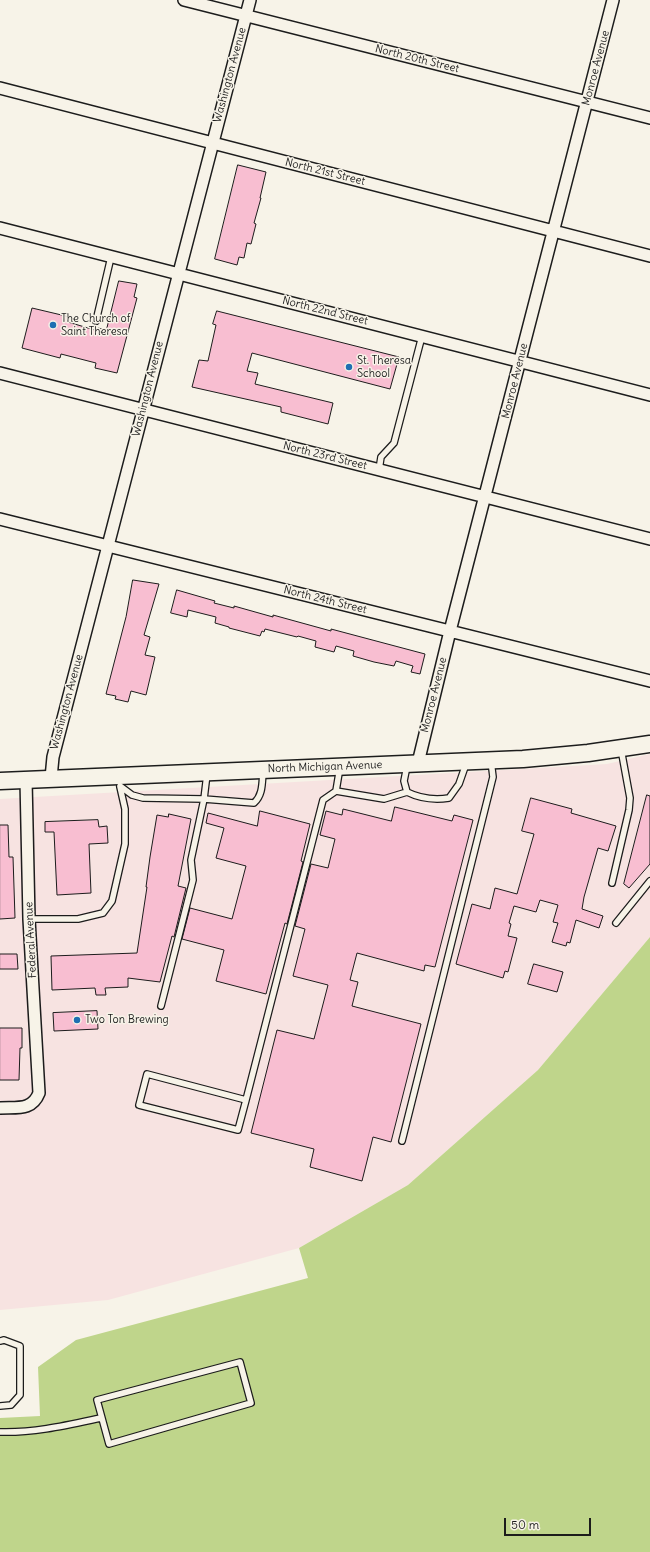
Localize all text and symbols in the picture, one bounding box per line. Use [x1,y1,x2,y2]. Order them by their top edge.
street label: Washington Avenue [211,26,249,124]
street label: Monroe Avenue [580,29,612,107]
street label: North 20th Street [374,42,460,76]
street label: North 21st Street [284,156,366,188]
street label: North 22nd Street [281,294,369,328]
place label: The Church of Saint Theresa [61,312,130,338]
marker: The Church of Saint Theresa [48,320,58,330]
street label: Washington Avenue [130,340,166,438]
street label: Monroe Avenue [499,342,531,420]
place label: St. Theresa School [357,354,411,380]
marker: St. Theresa School [344,362,354,372]
street label: North 23rd Street [282,439,368,473]
street label: North 24th Street [282,583,368,617]
street label: Washington Avenue [48,653,86,751]
street label: Monroe Avenue [418,656,450,734]
street label: North Michigan Avenue [267,758,383,776]
street label: Federal Avenue [22,901,40,979]
place label: Two Ton Brewing [85,1013,169,1027]
marker: Two Ton Brewing [72,1015,82,1025]
scale bar [506,1510,593,1536]
text: 50 m [511,1517,539,1532]

